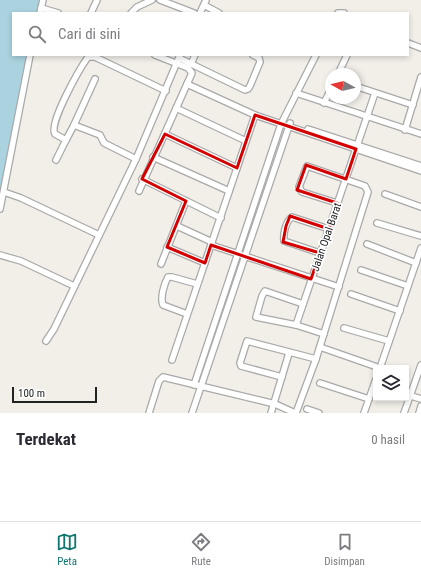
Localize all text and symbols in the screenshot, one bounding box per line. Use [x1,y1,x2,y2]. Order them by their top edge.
search box [12,12,409,56]
icon: search [26,23,48,45]
text: Cari di sini [58,25,120,43]
north arrow [325,68,361,104]
street label: Jalan Opal Barat [309,201,344,273]
map controls [373,365,409,401]
button: layers [373,365,409,401]
scale bar [12,385,97,404]
text: 100 m [18,387,45,400]
text: Terdekat [16,429,76,449]
text: 0 hasil [371,432,405,447]
tab: Peta [56,531,78,568]
tab: Rute [190,531,212,568]
tab: Disimpan [324,531,365,568]

